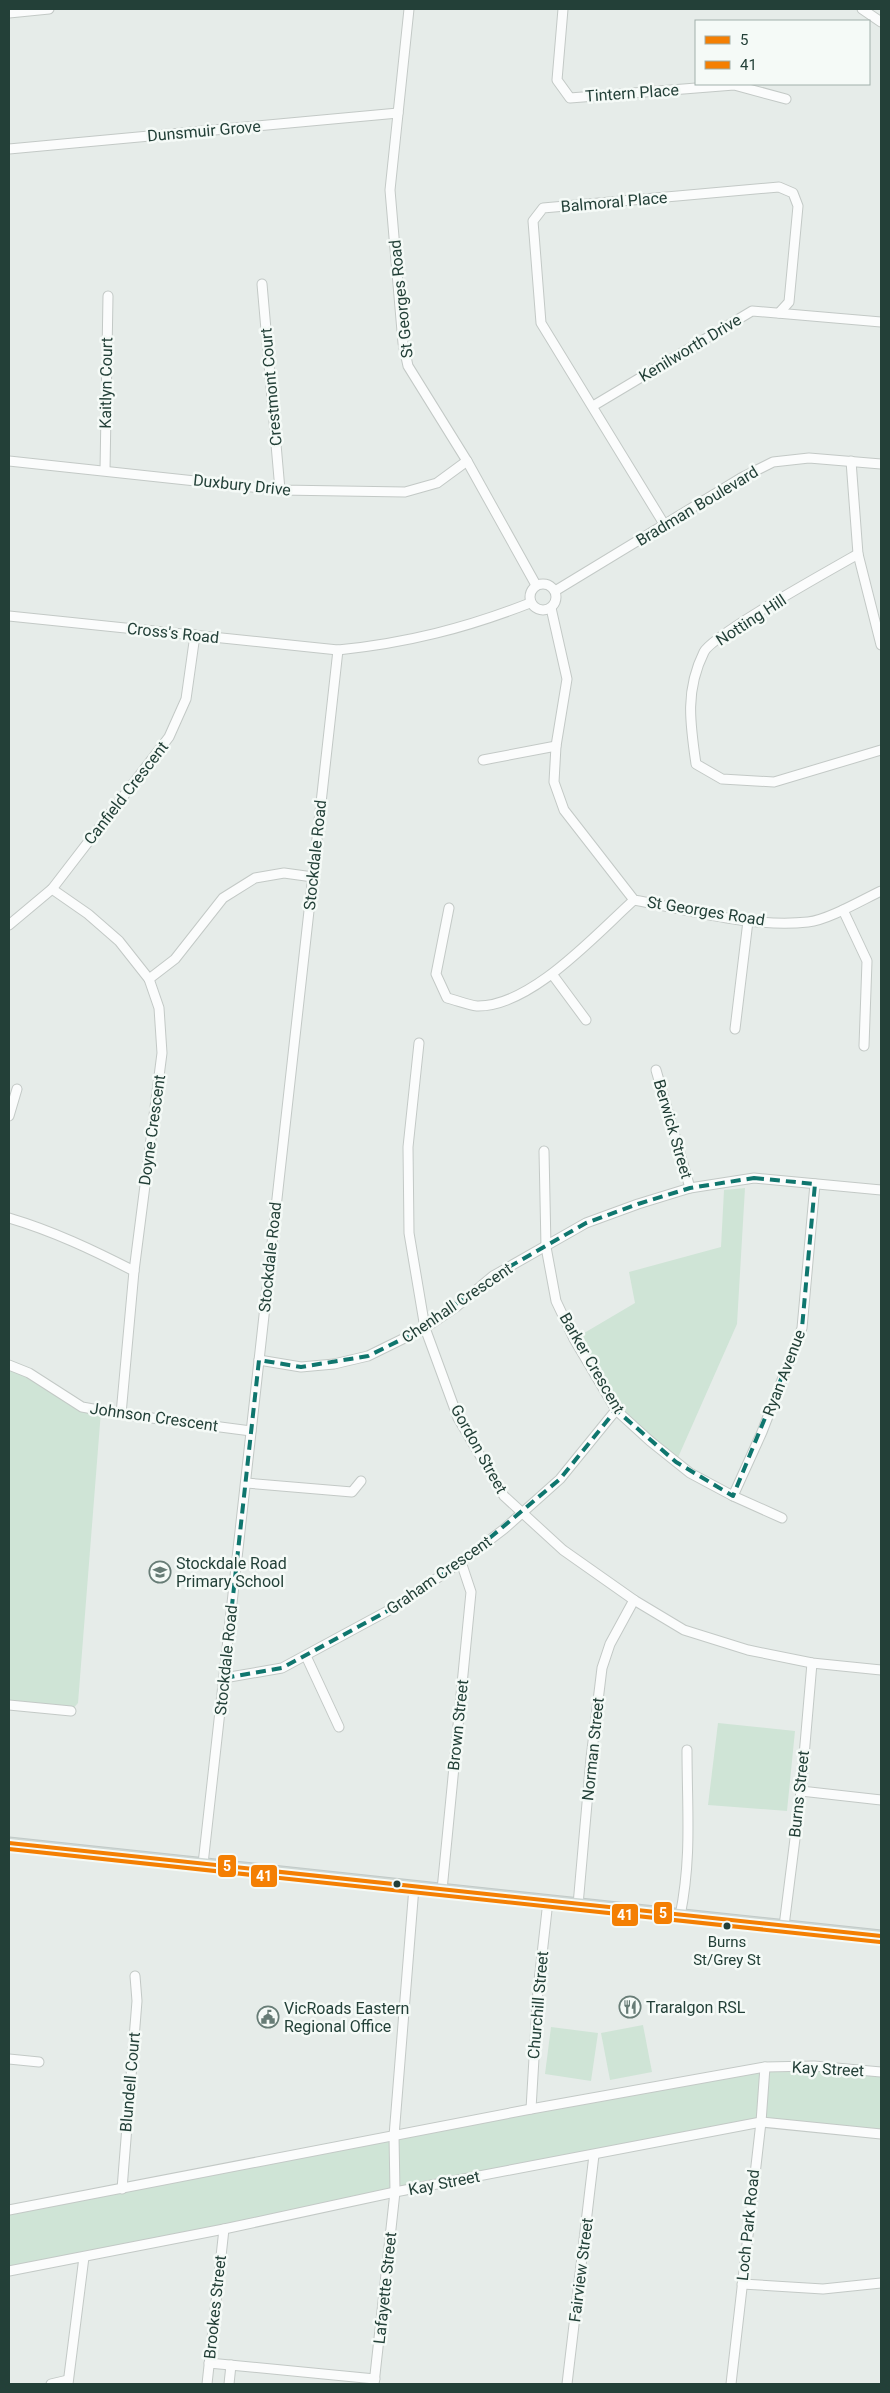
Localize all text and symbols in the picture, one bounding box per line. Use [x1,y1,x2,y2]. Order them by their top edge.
legend [695,20,870,85]
text: 5 [740,31,748,49]
text: 41 [740,56,757,74]
street label: Tintern Place [585,80,679,106]
street label: Dunsmuir Grove [146,117,262,145]
street label: Balmoral Place [560,188,668,216]
street label: St Georges Road [385,239,417,359]
street label: Kenilworth Drive [635,310,745,386]
street label: Crestmont Court [256,327,286,447]
street label: Kaitlyn Court [96,337,116,429]
street label: Bradman Boulevard [632,462,762,550]
street label: Duxbury Drive [192,470,292,500]
street label: Notting Hill [712,590,790,650]
street label: Cross's Road [126,619,220,647]
street label: Canfield Crescent [80,738,172,848]
street label: Stockdale Road [300,799,330,911]
street label: St Georges Road [646,892,766,930]
street label: Doyne Crescent [135,1073,169,1187]
street label: Berwick Street [650,1077,696,1181]
street label: Stockdale Road [255,1201,285,1313]
street label: Chenhall Crescent [398,1259,516,1347]
street label: Barker Crescent [555,1309,629,1417]
street label: Ryan Avenue [759,1327,809,1419]
street label: Johnson Crescent [89,1399,219,1435]
street label: Gordon Street [447,1401,511,1497]
street label: Graham Crescent [383,1532,495,1618]
place label: Stockdale Road Primary School [176,1554,287,1591]
school or university icon: Stockdale Road Primary School [148,1560,172,1584]
street label: Stockdale Road [211,1604,241,1716]
street label: Brown Street [444,1679,472,1771]
street label: Norman Street [578,1696,608,1802]
street label: Burns Street [785,1750,813,1838]
line badge: 5 [217,1854,237,1878]
text: 5 [223,1858,231,1874]
line badge: 41 [250,1864,278,1888]
text: 41 [256,1868,272,1884]
unlabelled marker [392,1879,402,1889]
line badge: 5 [653,1901,673,1925]
line badge: 41 [611,1903,639,1927]
text: 5 [659,1905,667,1921]
text: 41 [617,1907,633,1923]
marker: Burns St/Grey St [722,1921,732,1931]
place label: Burns St/Grey St [693,1933,761,1969]
street label: Churchill Street [524,1950,552,2060]
restaurant icon: Traralgon RSL [618,1995,642,2019]
place label: Traralgon RSL [646,1998,746,2017]
place label: VicRoads Eastern Regional Office [284,1999,409,2036]
public building icon: VicRoads Eastern Regional Office [256,2005,280,2029]
street label: Blundell Court [116,2031,144,2133]
street label: Kay Street [791,2058,865,2080]
street label: Kay Street [407,2167,481,2199]
street label: Loch Park Road [733,2168,763,2282]
street label: Fairview Street [565,2217,597,2323]
street label: Lafayette Street [370,2231,400,2345]
street label: Brookes Street [200,2254,230,2360]

